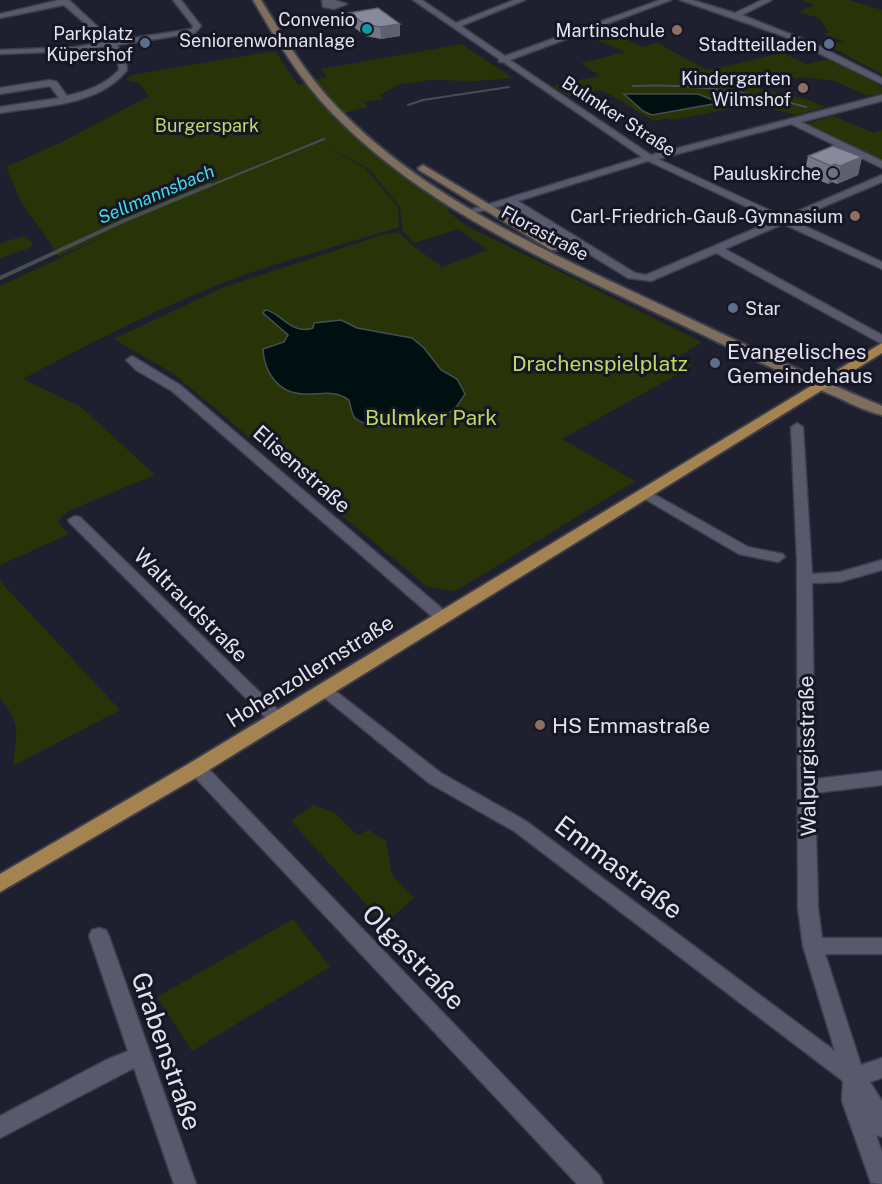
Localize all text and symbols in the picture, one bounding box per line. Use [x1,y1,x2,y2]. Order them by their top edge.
place label: Convenio Seniorenwohnanlage [179,9,355,51]
place label: Martinschule [556,20,665,41]
marker: Convenio Seniorenwohnanlage [360,22,374,36]
place label: Parkplatz Küpershof [46,23,133,65]
marker: Martinschule [670,23,684,37]
place label: Stadtteilladen [698,34,817,55]
marker: Parkplatz Küpershof [138,36,152,50]
marker: Stadtteilladen [822,37,836,51]
place label: Kindergarten Wilmshof [681,68,791,110]
street label: Bulmker Straße [558,72,680,160]
marker: Kindergarten Wilmshof [796,81,810,95]
park label: Burgerspark [155,115,259,136]
water label: Sellmannsbach [95,160,217,228]
place label: Pauluskirche [713,163,821,184]
marker: Pauluskirche [826,166,840,180]
street label: Florastraße [498,201,592,265]
place label: Carl-Friedrich-Gauß-Gymnasium [570,206,843,227]
marker: Carl-Friedrich-Gauß-Gymnasium [848,209,862,223]
place label: Star [745,298,781,319]
marker: Star [726,301,740,315]
place label: Evangelisches Gemeindehaus [727,339,873,388]
park label: Drachenspielplatz [512,351,688,376]
marker: Evangelisches Gemeindehaus [708,356,722,370]
park label: Bulmker Park [365,405,497,430]
street label: Elisenstraße [248,420,356,518]
street label: Waltraudstraße [129,543,253,667]
street label: Hohenzollernstraße [222,610,398,732]
street label: Walpurgisstraße [793,675,821,837]
place label: HS Emmastraße [552,713,710,738]
marker: HS Emmastraße [533,718,547,732]
street label: Emmastraße [549,809,689,925]
street label: Olgastraße [356,898,472,1016]
street label: Grabenstraße [125,968,209,1134]

